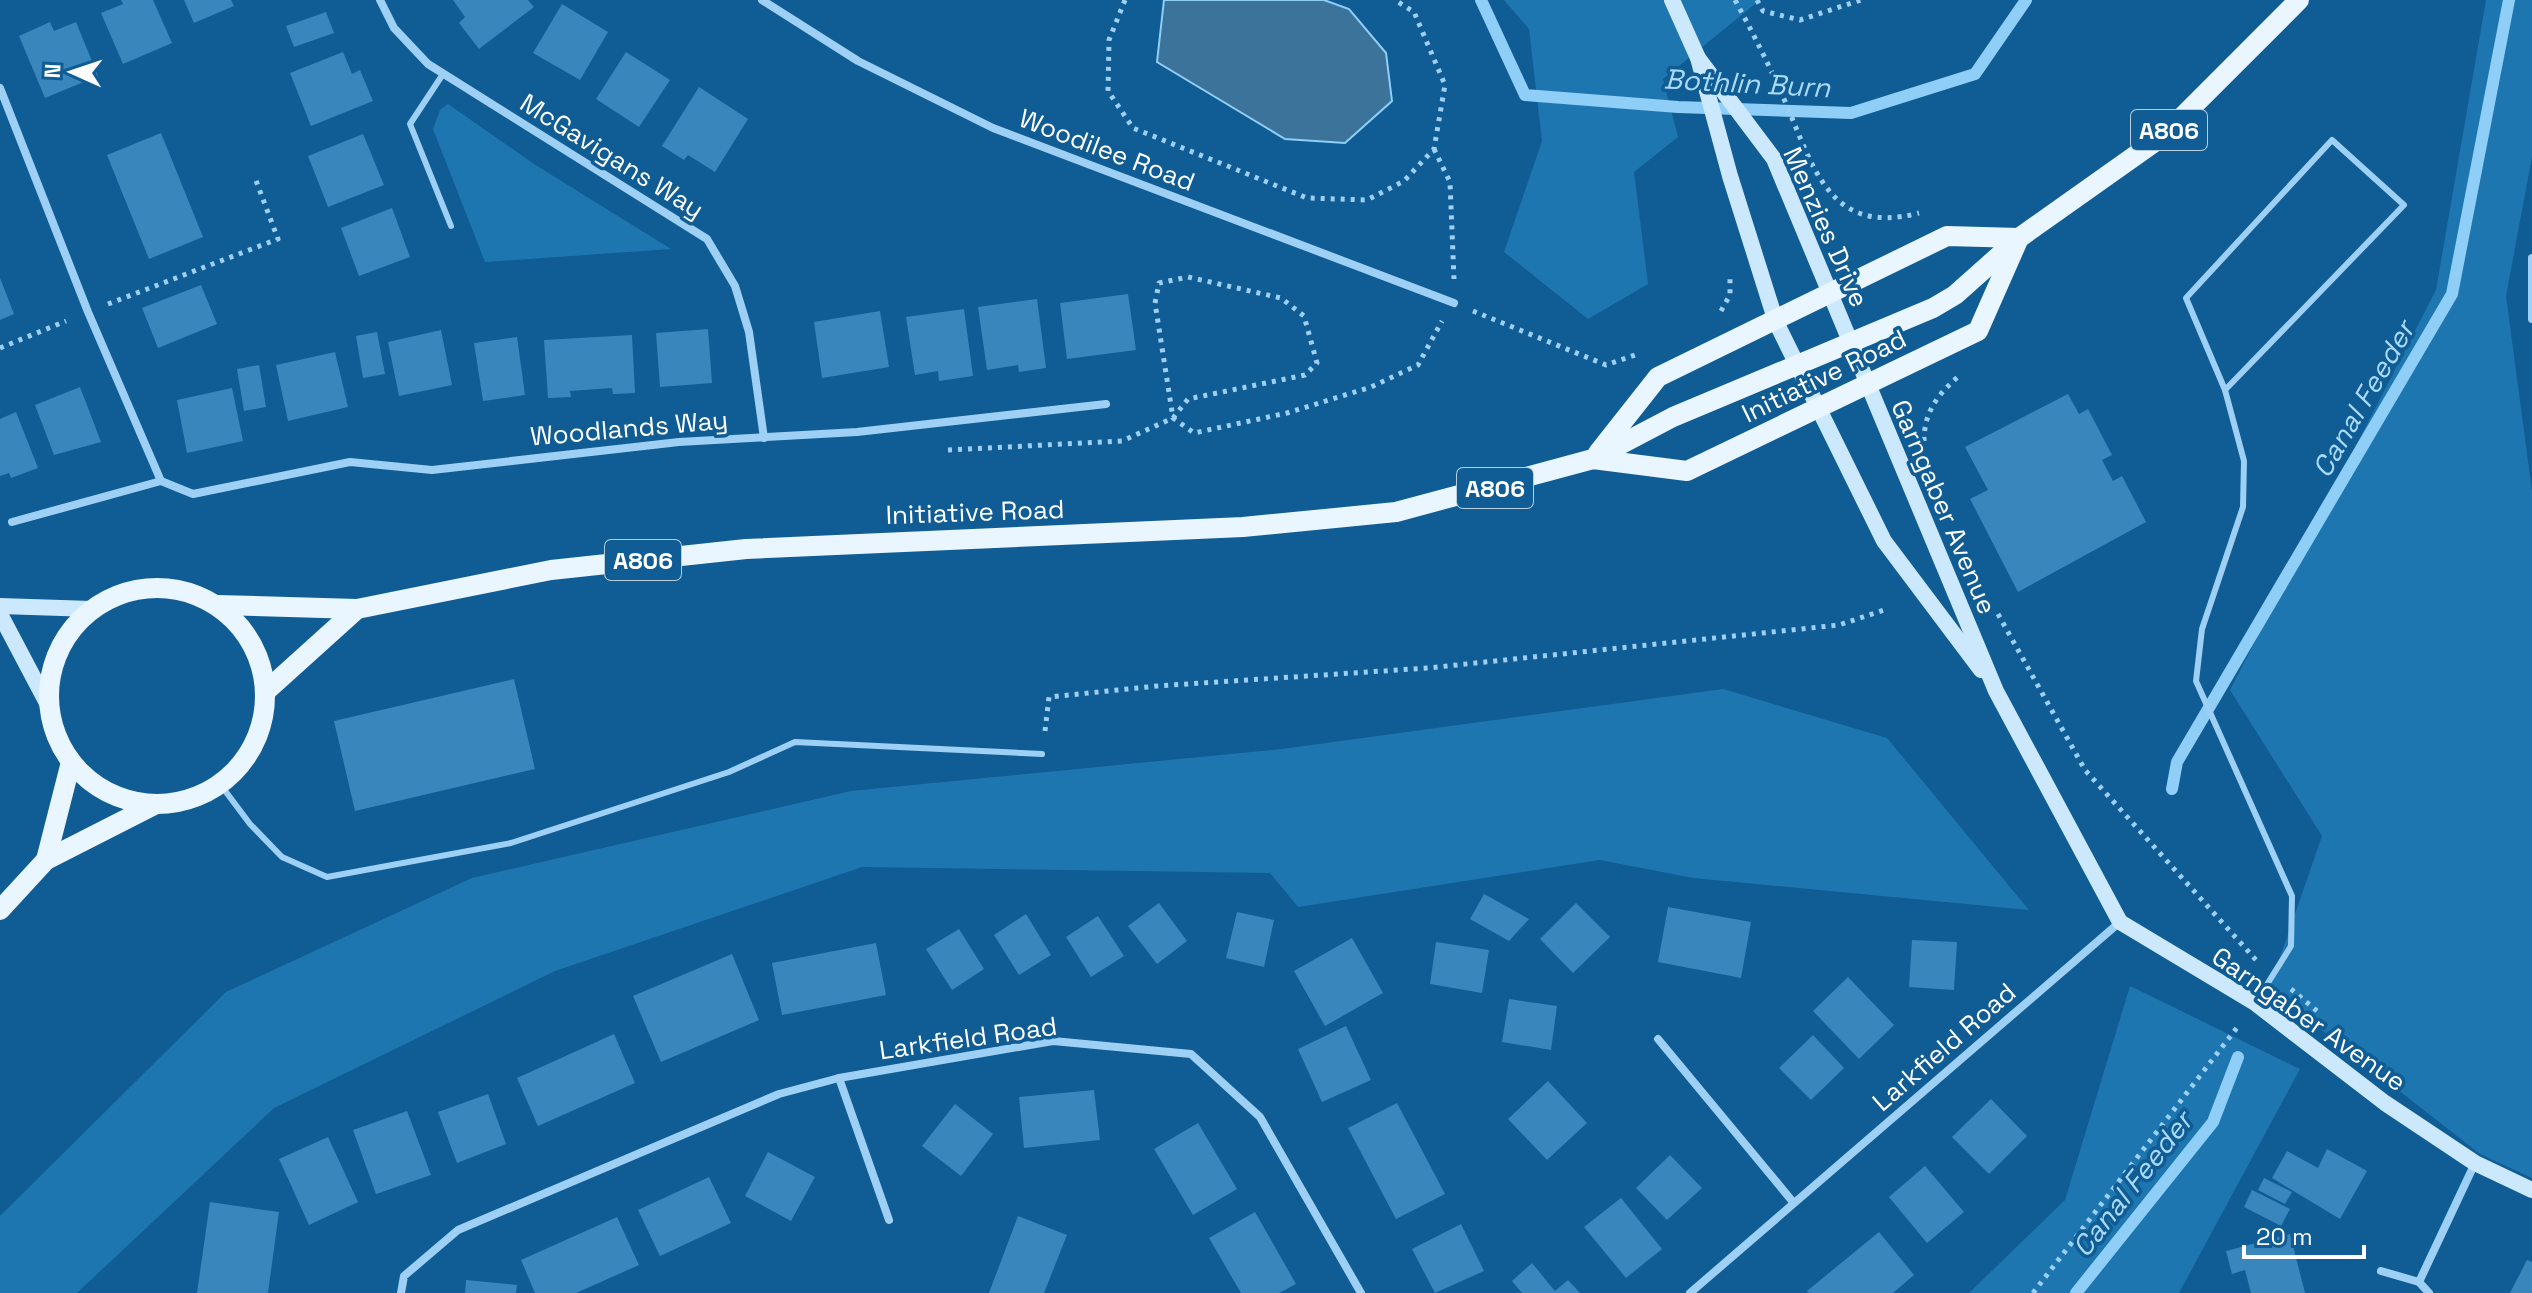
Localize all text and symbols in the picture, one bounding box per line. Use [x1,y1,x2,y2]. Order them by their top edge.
north arrow [32,32,112,112]
water label: Bothlin Burn [1663,61,1832,105]
text: N [38,63,66,79]
street label: McGavigans Way [514,86,710,226]
street label: Woodilee Road [1014,101,1200,199]
road number: A806 [2131,110,2207,150]
street label: Menzies Drive [1776,142,1876,312]
water label: Canal Feeder [2304,311,2424,484]
street label: Initiative Road [1736,322,1912,430]
street label: Garngaber Avenue [1883,395,2005,619]
street label: Woodlands Way [529,402,729,454]
road number: A806 [1457,468,1533,508]
street label: Initiative Road [885,492,1065,532]
road number: A806 [605,540,681,580]
street label: Garngaber Avenue [2205,939,2413,1099]
street label: Larkfield Road [1865,975,2023,1119]
street label: Larkfield Road [877,1009,1059,1067]
water label: Canal Feeder [2064,1101,2202,1264]
scale bar [2244,1209,2364,1259]
text: 20 m [2256,1221,2313,1252]

